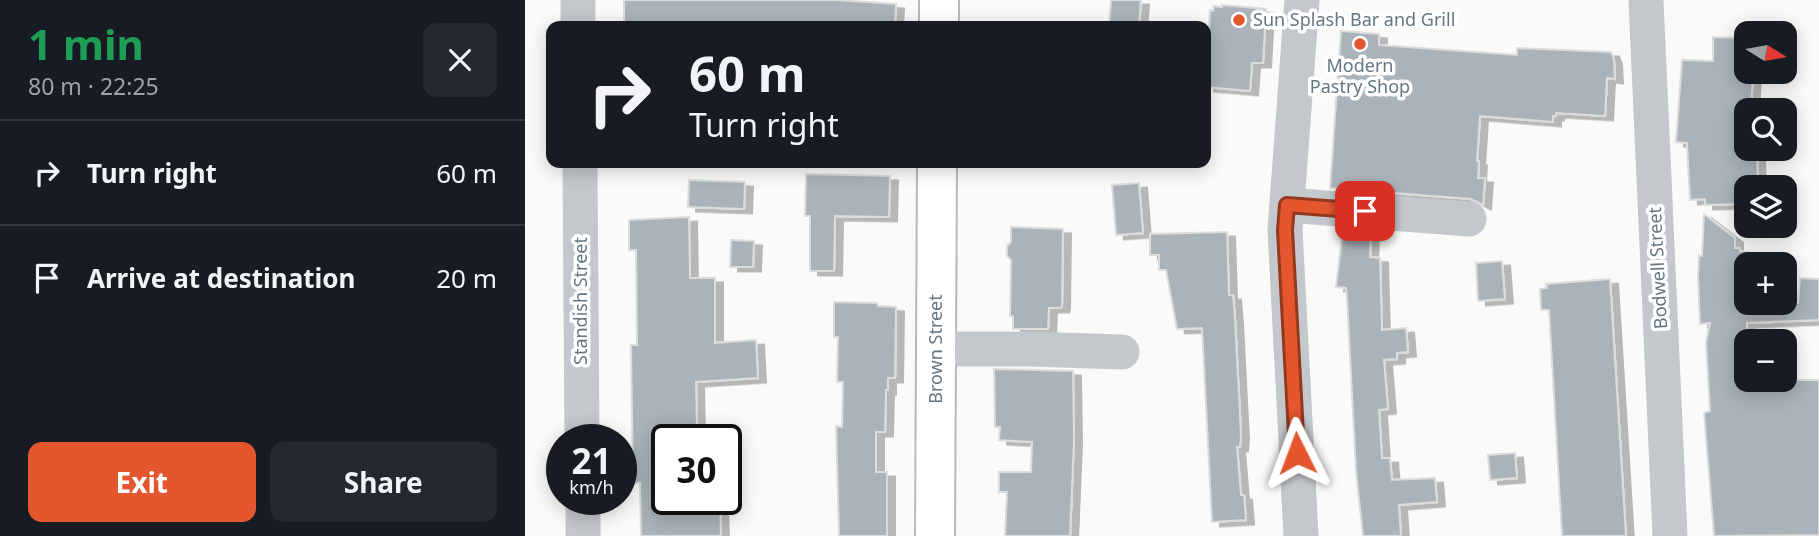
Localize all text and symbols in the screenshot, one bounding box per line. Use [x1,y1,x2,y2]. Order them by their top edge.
place label: Sun Splash Bar and Grill [1253,7,1455,31]
marker: Sun Splash Bar and Grill [1231,12,1247,28]
text: 1 min [28,15,144,72]
north arrow [1734,21,1797,84]
map controls [1734,21,1797,392]
button: close [423,23,497,97]
marker: Modern Pastry Shop [1352,36,1368,52]
text: 60 m [689,40,806,106]
icon: right [574,49,665,140]
place label: Modern Pastry Shop [1310,53,1410,98]
text: 80 m · 22:25 [28,70,159,102]
button: search [1734,98,1797,161]
text: Turn right [689,103,839,146]
icon: right [28,154,66,192]
text: Turn right [87,155,217,191]
text: 60 m [436,155,497,191]
button: layers [1734,175,1797,238]
pin [1335,181,1395,241]
icon: arrive [1346,192,1384,230]
street label: Bodwell Street [1642,206,1672,330]
street label: Standish Street [568,237,592,365]
button: + [1734,252,1797,315]
icon: arrive [28,259,66,297]
text: Arrive at destination [87,260,356,296]
text: 20 m [436,260,497,296]
street label: Brown Street [923,294,947,404]
button: − [1734,329,1797,392]
position arrow [1260,416,1334,490]
speed limit sign: 30 [651,424,742,515]
text: 21 [571,437,612,484]
button: Exit [28,442,256,522]
button: Share [270,442,497,522]
text: km/h [569,475,614,499]

